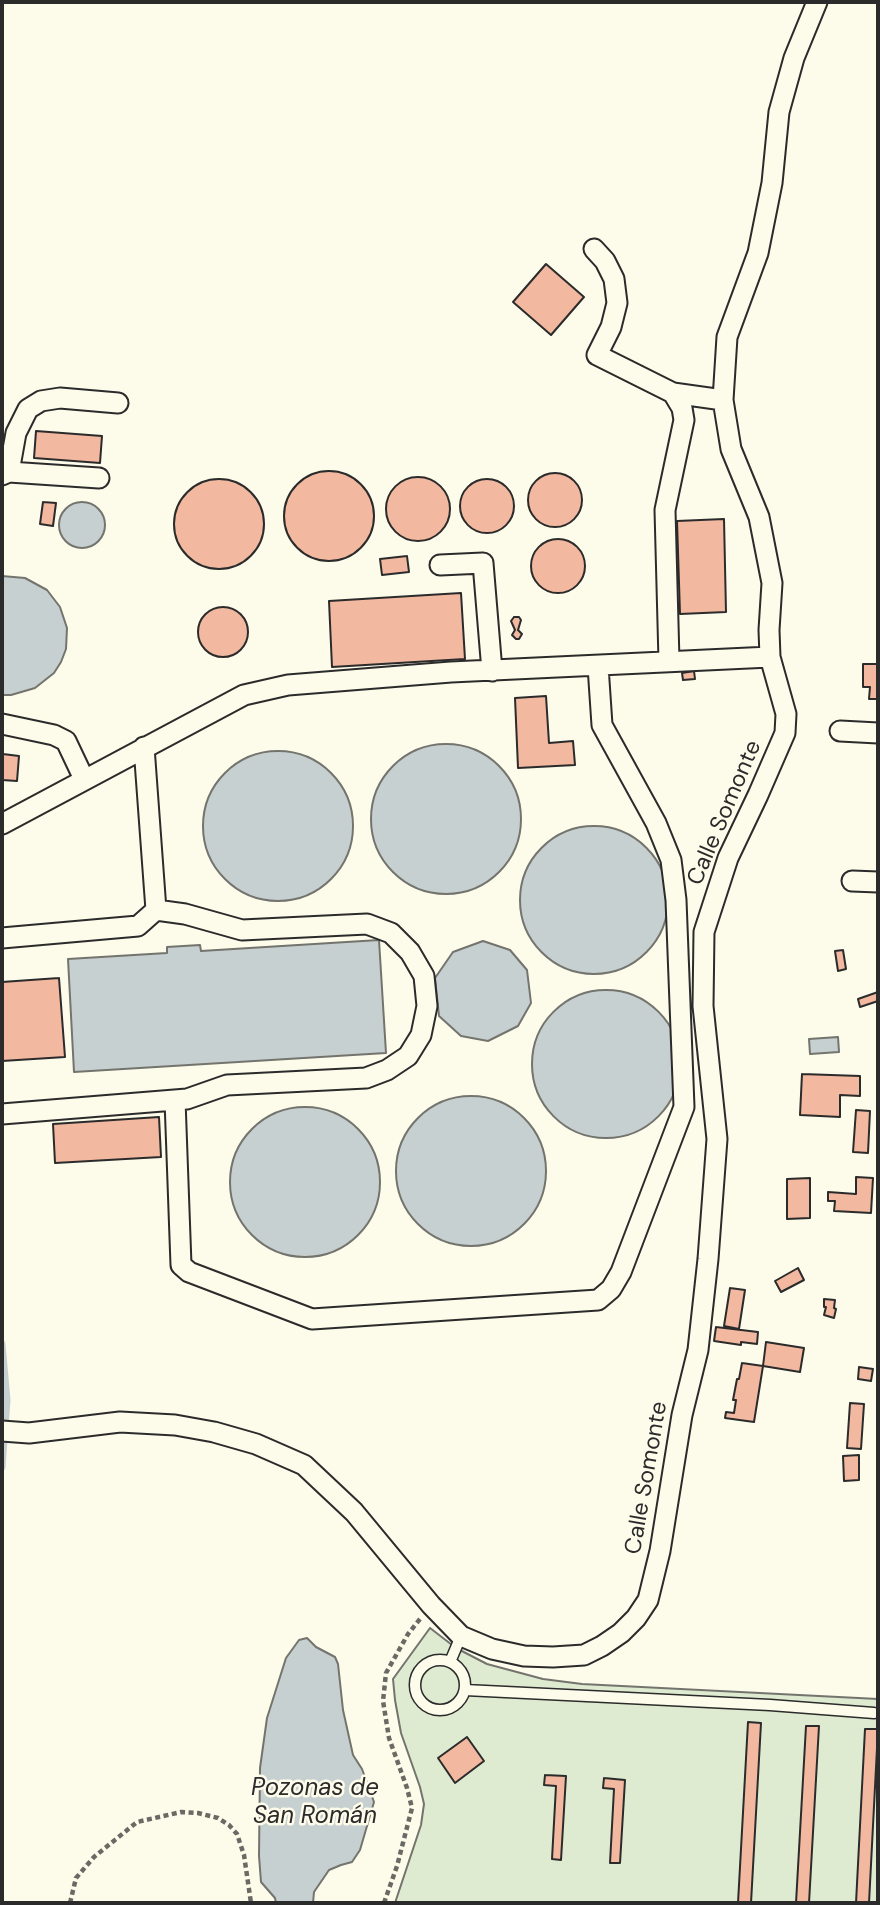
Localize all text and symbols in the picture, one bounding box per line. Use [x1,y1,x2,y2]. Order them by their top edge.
street label: Calle Somonte [682,736,768,890]
street label: Calle Somonte [620,1400,674,1556]
water label: Pozonas de San Román [251,1775,379,1831]

